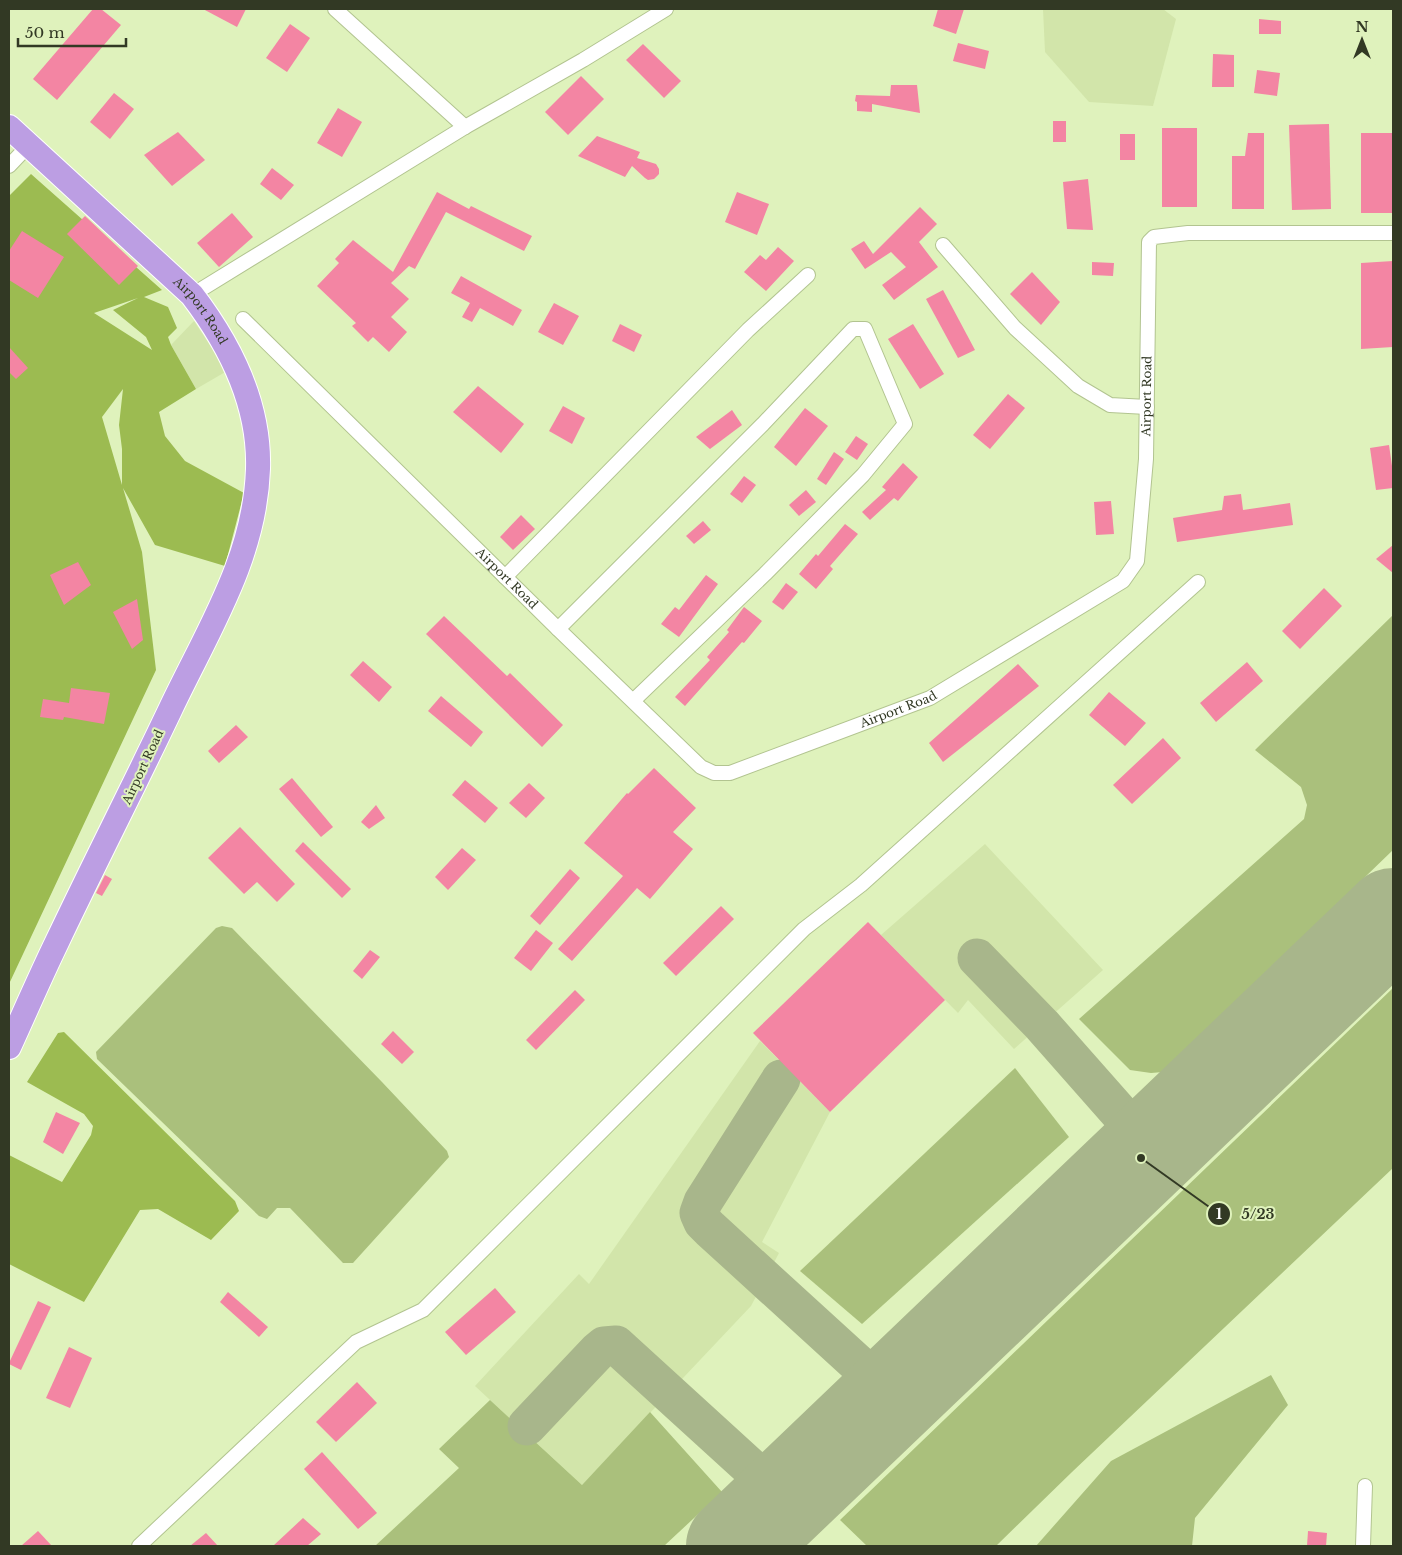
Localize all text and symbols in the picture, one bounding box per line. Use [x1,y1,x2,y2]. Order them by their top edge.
scale bar [18,15,125,47]
north arrow [1337,15,1387,65]
text: N [1355,18,1369,36]
text: 50 m [25,23,65,42]
street label: Airport Road [170,273,231,347]
street label: Airport Road [1138,356,1154,438]
street label: Airport Road [472,544,541,612]
street label: Airport Road [857,688,939,731]
street label: Airport Road [118,727,166,807]
callout: 5/23 [1206,1200,1284,1229]
text: 1 [1216,1204,1223,1223]
text: 5/23 [1241,1205,1275,1223]

